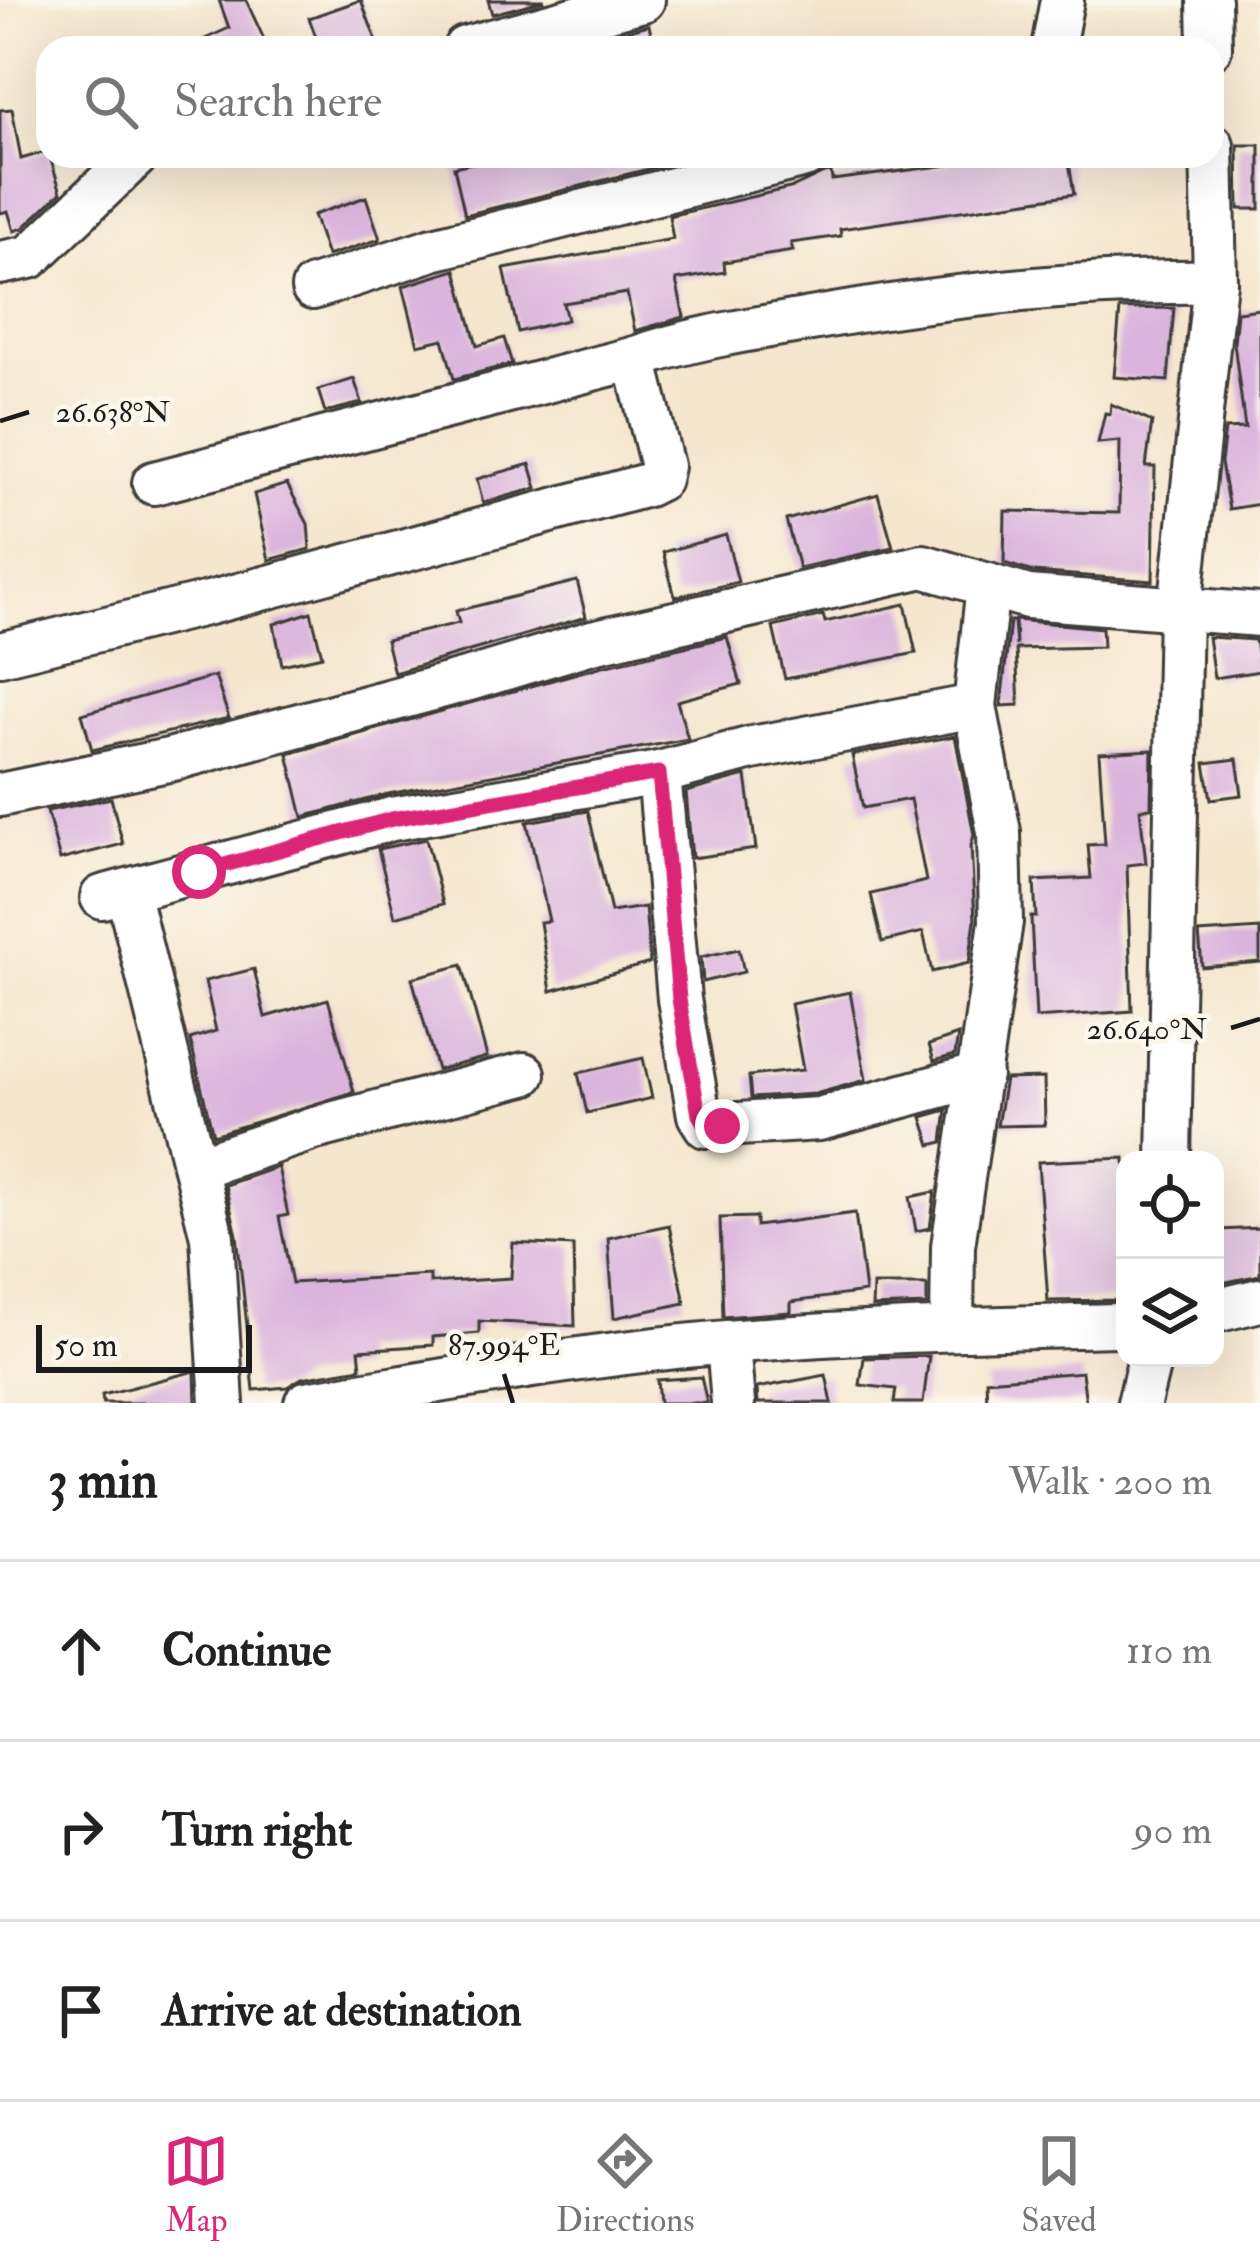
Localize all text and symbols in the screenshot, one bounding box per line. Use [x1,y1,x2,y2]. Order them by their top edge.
search box [36,36,1224,168]
icon: search [78,69,144,135]
text: Search here [174,74,382,130]
text: 26.638°N [56,394,170,431]
route start [172,845,226,899]
text: 26.640°N [1087,1011,1207,1048]
route end [695,1099,749,1153]
map controls [1116,1151,1224,1367]
button: locate [1116,1151,1224,1259]
button: layers [1116,1259,1224,1367]
scale bar [36,1319,252,1372]
text: 50 m [54,1325,118,1366]
text: 87.994°E [448,1327,560,1364]
text: 3 min [48,1449,158,1513]
text: Walk · 200 m [1009,1457,1212,1506]
icon: ahead [48,1618,114,1684]
text: Continue [162,1623,331,1679]
text: 110 m [1126,1626,1212,1675]
icon: right [48,1798,114,1864]
text: Turn right [162,1803,352,1859]
text: 90 m [1134,1806,1212,1855]
icon: arrive [48,1978,114,2044]
text: Arrive at destination [162,1983,522,2039]
tab: Map [163,2128,229,2241]
tab: Directions [556,2128,695,2241]
tab: Saved [1021,2128,1097,2241]

